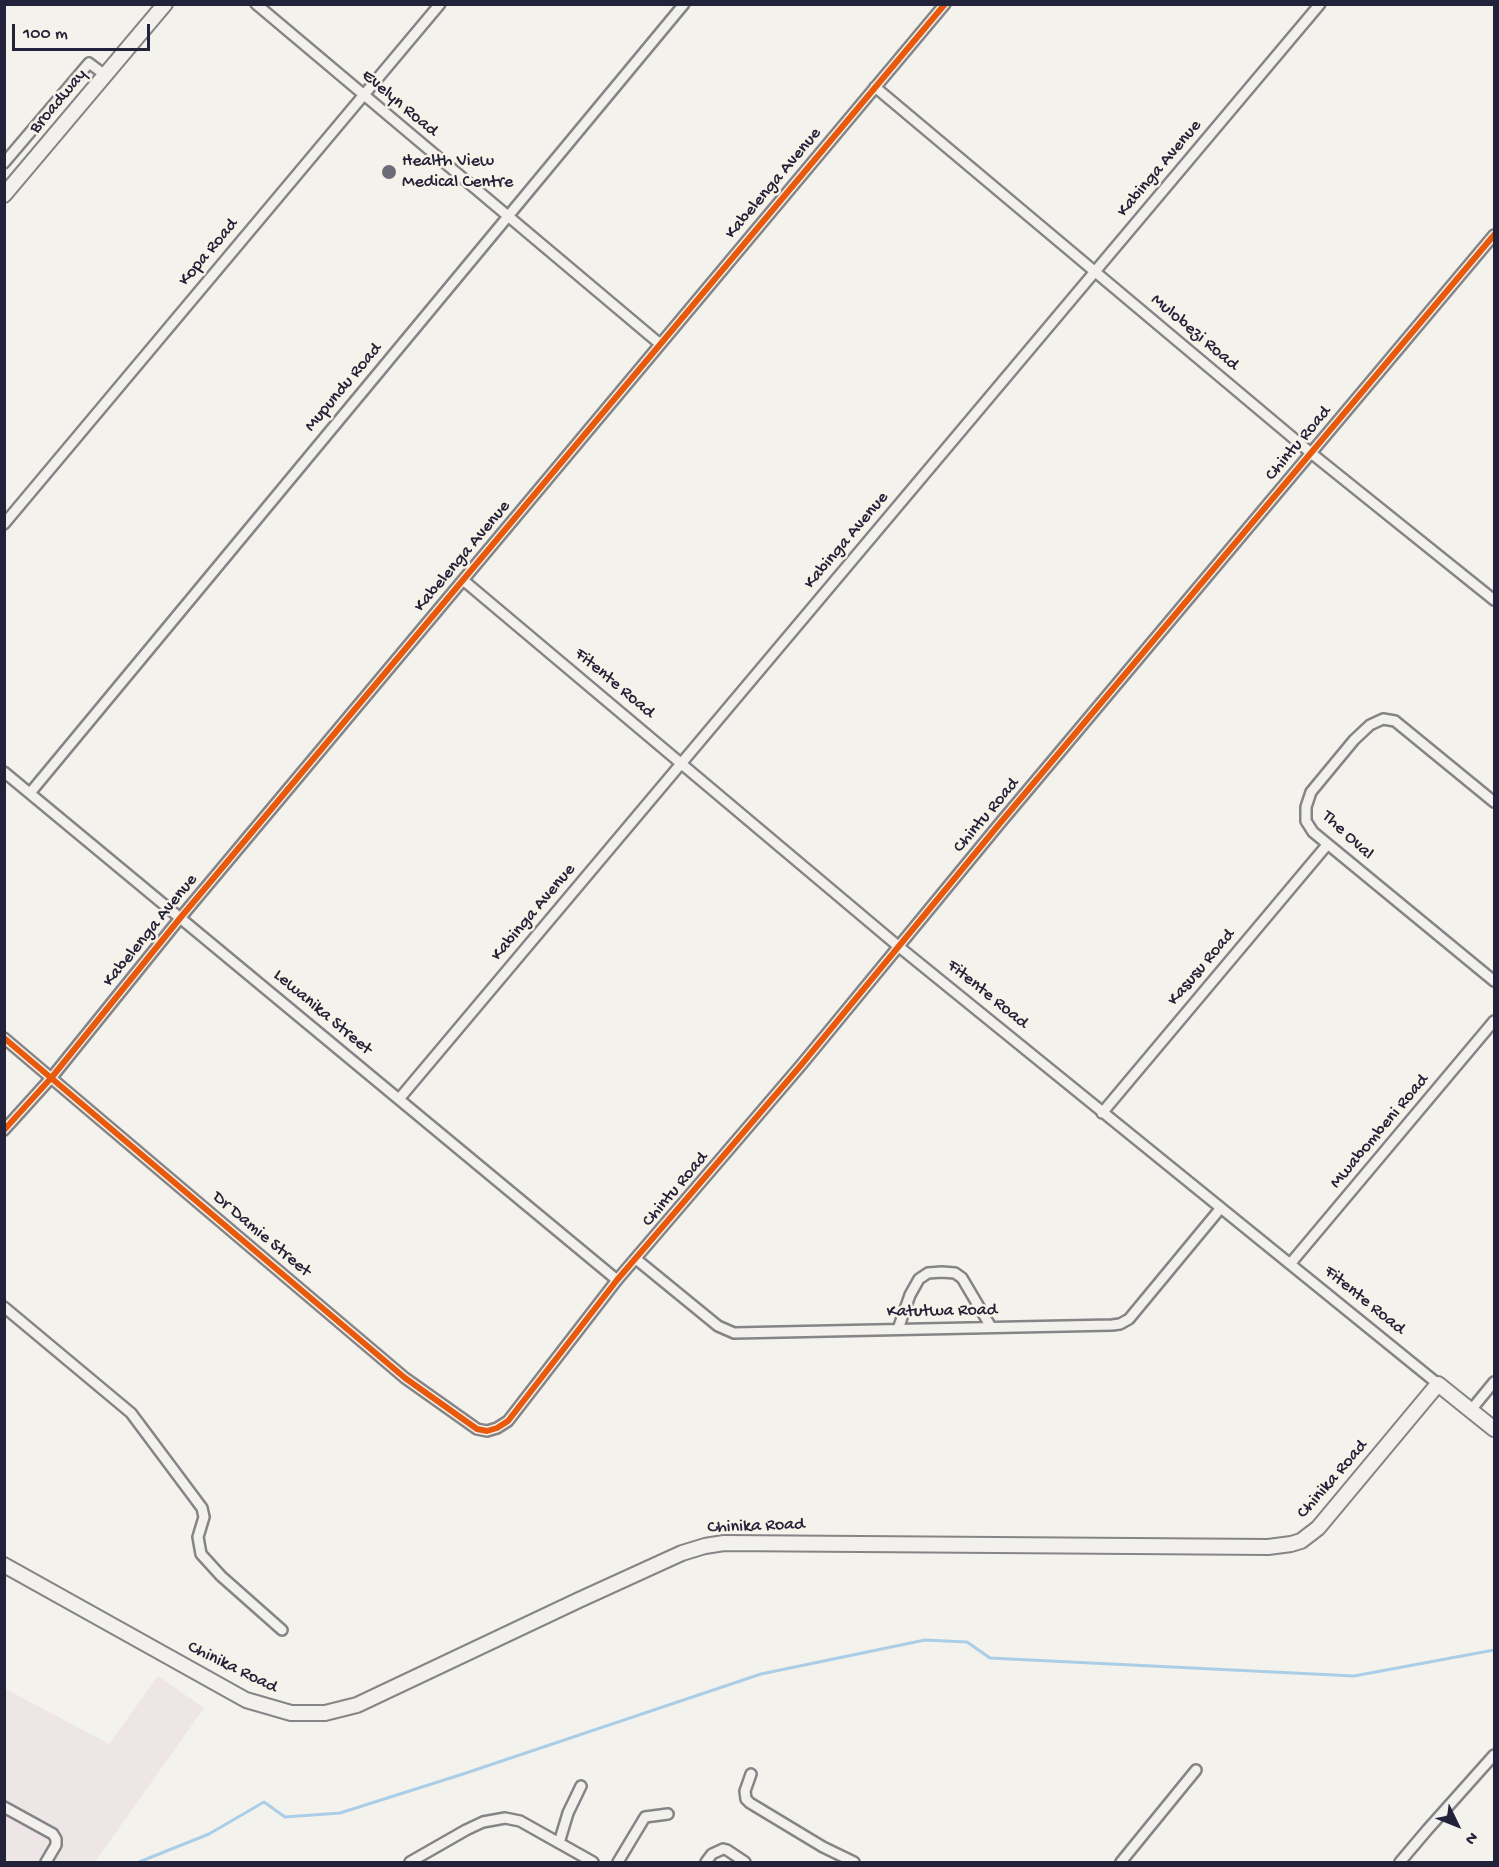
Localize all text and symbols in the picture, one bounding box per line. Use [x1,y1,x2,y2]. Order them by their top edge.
scale bar [15,12,153,50]
text: 100 m [23,24,68,45]
street label: Broadway [26,65,92,139]
street label: Evelyn Road [356,66,442,142]
street label: Kabinga Avenue [1113,116,1207,222]
street label: Kabelenga Avenue [721,124,827,244]
place label: Health View Medical Centre [402,151,513,194]
marker: Health View Medical Centre [380,163,398,181]
street label: Kopa Road [174,215,244,291]
street label: Mulobezi Road [1146,290,1242,376]
street label: Mupundu Road [301,339,387,437]
street label: Chintu Road [1261,402,1337,486]
street label: Kabinga Avenue [800,488,894,594]
street label: Kabelenga Avenue [410,497,516,617]
street label: Fitente Road [569,644,659,724]
street label: Chintu Road [949,774,1025,858]
street label: The Oval [1317,807,1377,865]
street label: Kabinga Avenue [487,860,581,966]
street label: Kabelenga Avenue [99,870,203,992]
street label: Kasusu Road [1164,925,1240,1011]
street label: Fitente Road [942,956,1032,1034]
street label: Lewanika Street [268,965,376,1061]
street label: Mwabombeni Road [1326,1070,1434,1194]
street label: Chintu Road [638,1148,714,1232]
street label: Dr Damie Street [207,1187,315,1283]
street label: Fitente Road [1319,1262,1409,1340]
street label: Katutwa Road [887,1300,997,1324]
street label: Chinika Road [1293,1436,1373,1524]
street label: Chinika Road [707,1515,805,1539]
street label: Chinika Road [184,1637,280,1699]
north arrow [1427,1795,1487,1855]
text: N [1460,1827,1481,1848]

